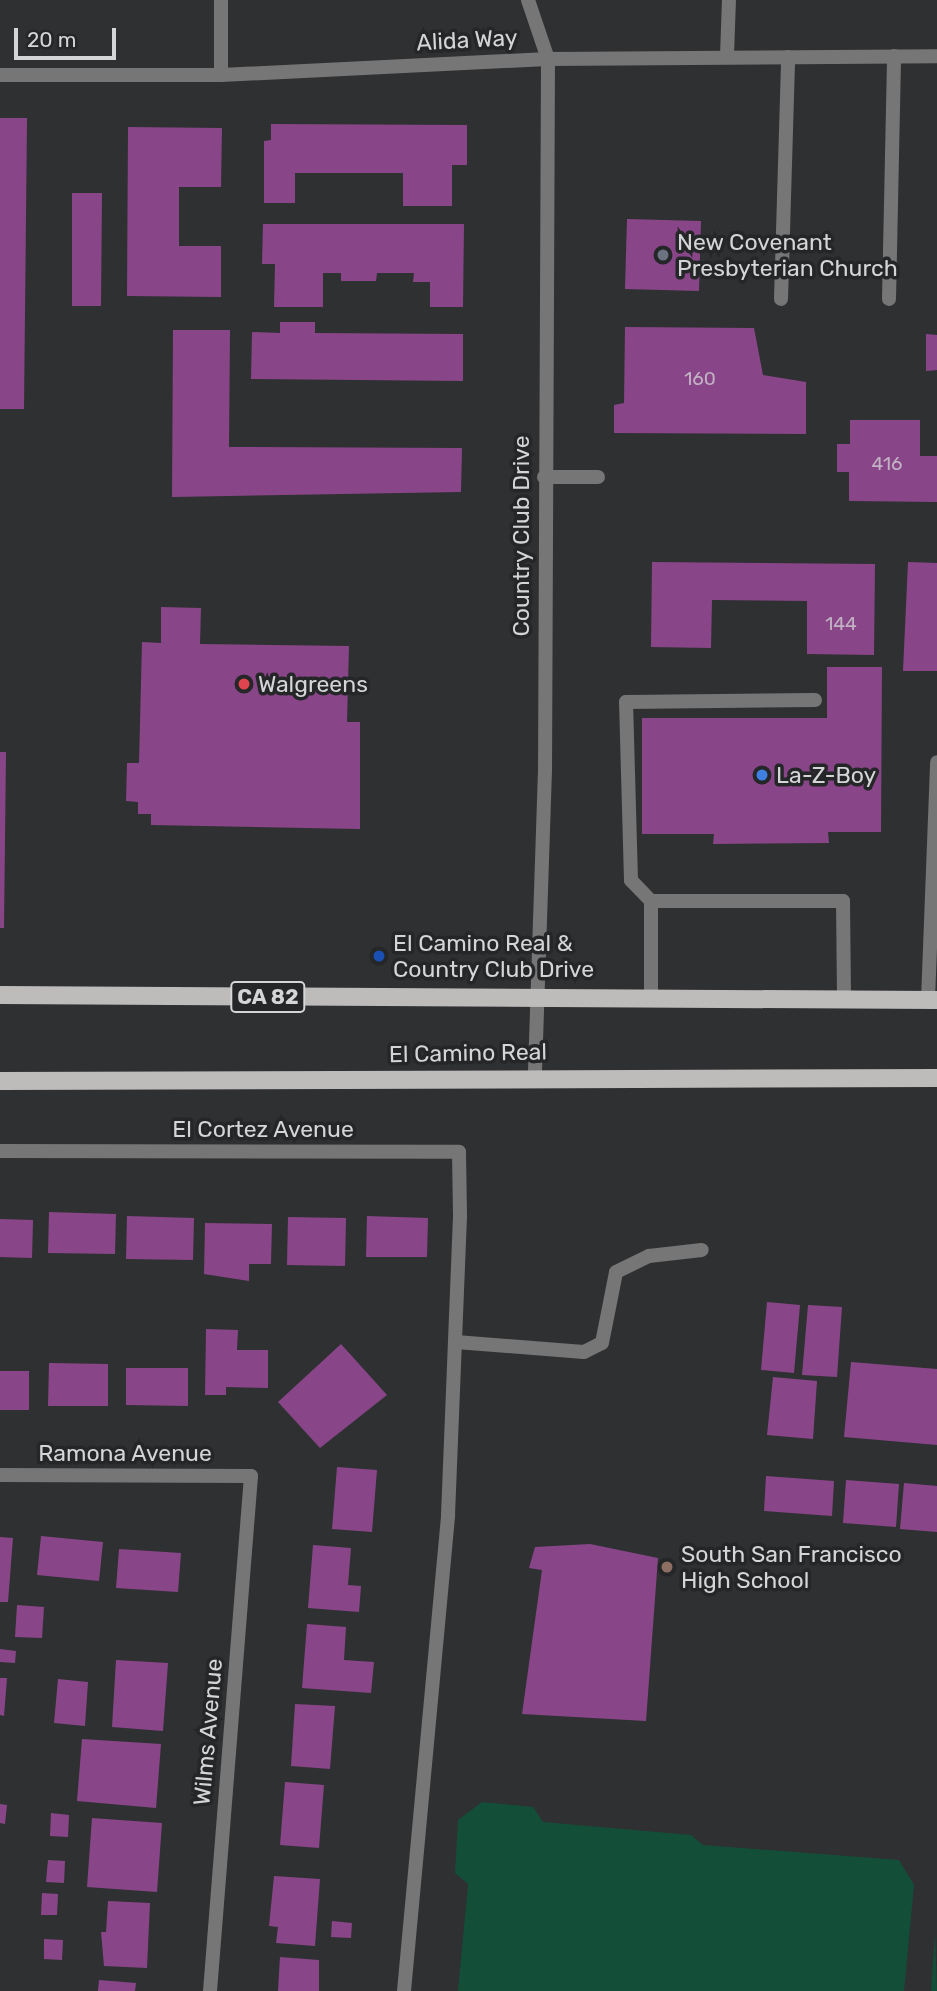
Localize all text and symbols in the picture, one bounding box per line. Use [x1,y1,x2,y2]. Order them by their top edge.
scale bar [18,14,119,58]
street label: Alida Way [416,24,518,56]
text: 20 m [27,27,76,52]
place label: New Covenant Presbyterian Church [677,228,898,282]
marker: New Covenant Presbyterian Church [655,247,671,263]
house number: 160 [684,368,716,390]
street label: Country Club Drive [507,435,535,637]
house number: 416 [871,453,903,475]
house number: 144 [825,613,857,635]
place label: Walgreens [258,670,368,698]
marker: Walgreens [236,676,252,692]
place label: La-Z-Boy [776,761,876,789]
marker: La-Z-Boy [754,767,770,783]
place label: El Camino Real & Country Club Drive [393,929,595,983]
marker: El Camino Real & Country Club Drive [371,948,387,964]
road number: CA 82 [230,979,306,1014]
street label: El Camino Real [389,1038,547,1068]
street label: El Cortez Avenue [172,1115,354,1143]
street label: Ramona Avenue [38,1439,212,1467]
place label: South San Francisco High School [681,1540,902,1594]
marker: South San Francisco High School [659,1559,675,1575]
street label: Wilms Avenue [188,1657,228,1807]

